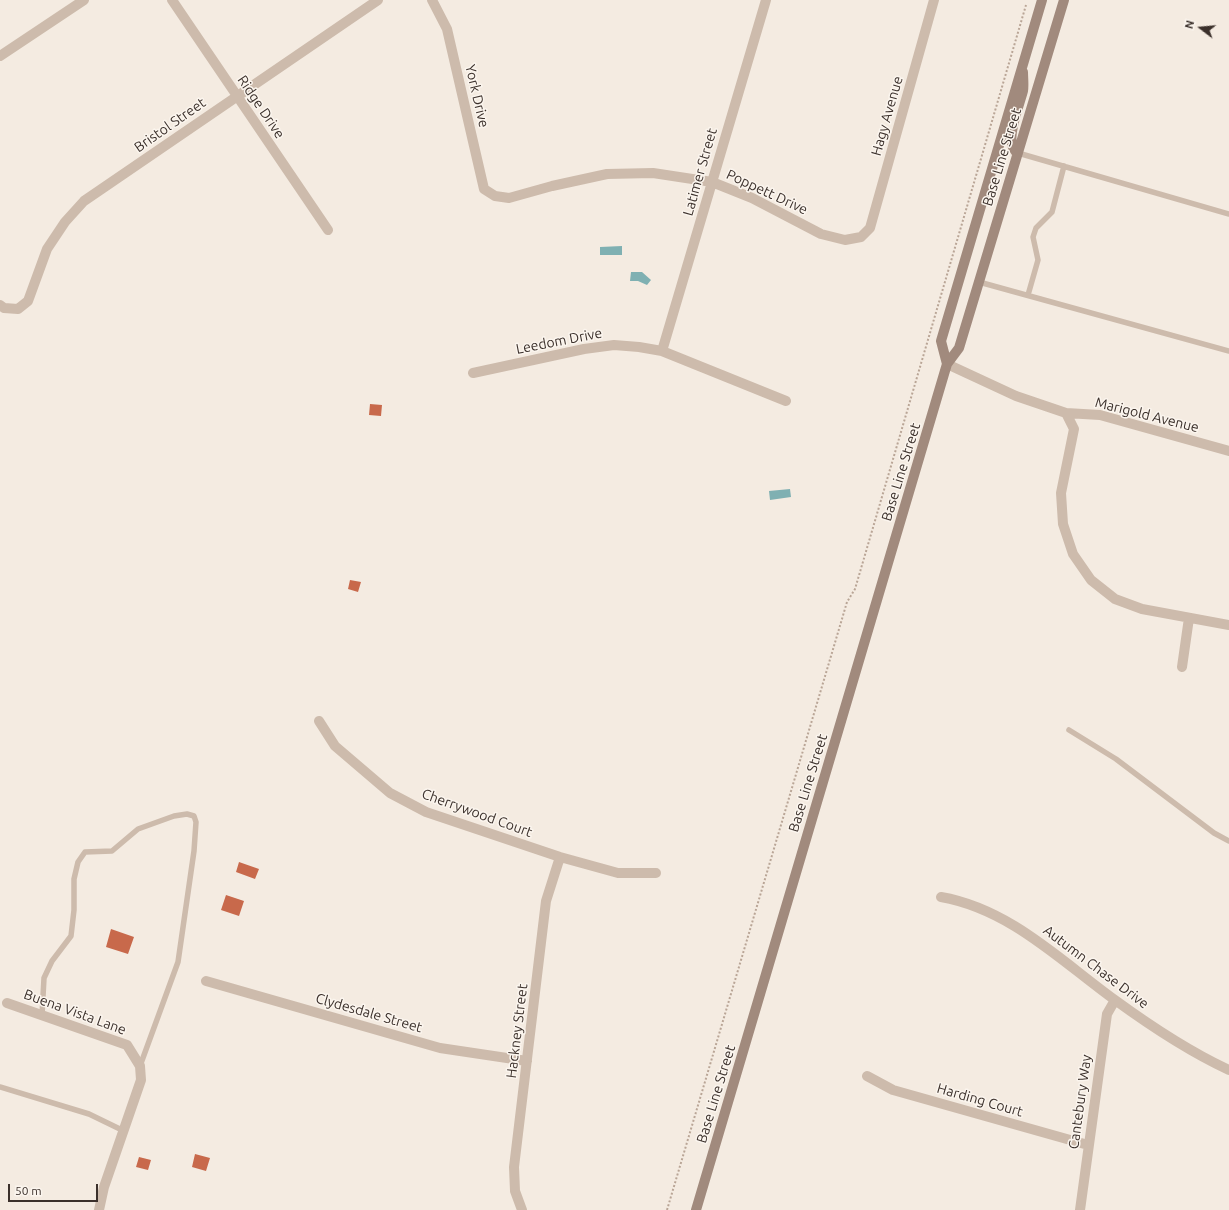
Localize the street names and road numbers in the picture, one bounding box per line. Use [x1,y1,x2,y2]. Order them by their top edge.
street label: York Drive [462,63,492,129]
street label: Ridge Drive [234,72,288,142]
street label: Hagy Avenue [868,74,906,158]
street label: Bristol Street [131,94,209,156]
street label: Base Line Street [979,106,1025,208]
street label: Latimer Street [679,126,721,218]
street label: Poppett Drive [724,166,810,218]
street label: Leedom Drive [515,324,603,358]
street label: Marigold Avenue [1093,394,1201,436]
street label: Base Line Street [878,421,924,523]
street label: Base Line Street [785,732,831,834]
street label: Cherrywood Court [419,785,535,841]
street label: Autumn Chase Drive [1040,922,1152,1012]
street label: Hackney Street [503,983,531,1079]
street label: Buena Vista Lane [21,986,129,1038]
street label: Clydesdale Street [314,990,424,1036]
street label: Base Line Street [693,1043,739,1145]
street label: Cantebury Way [1065,1054,1095,1150]
street label: Harding Court [935,1080,1025,1120]

